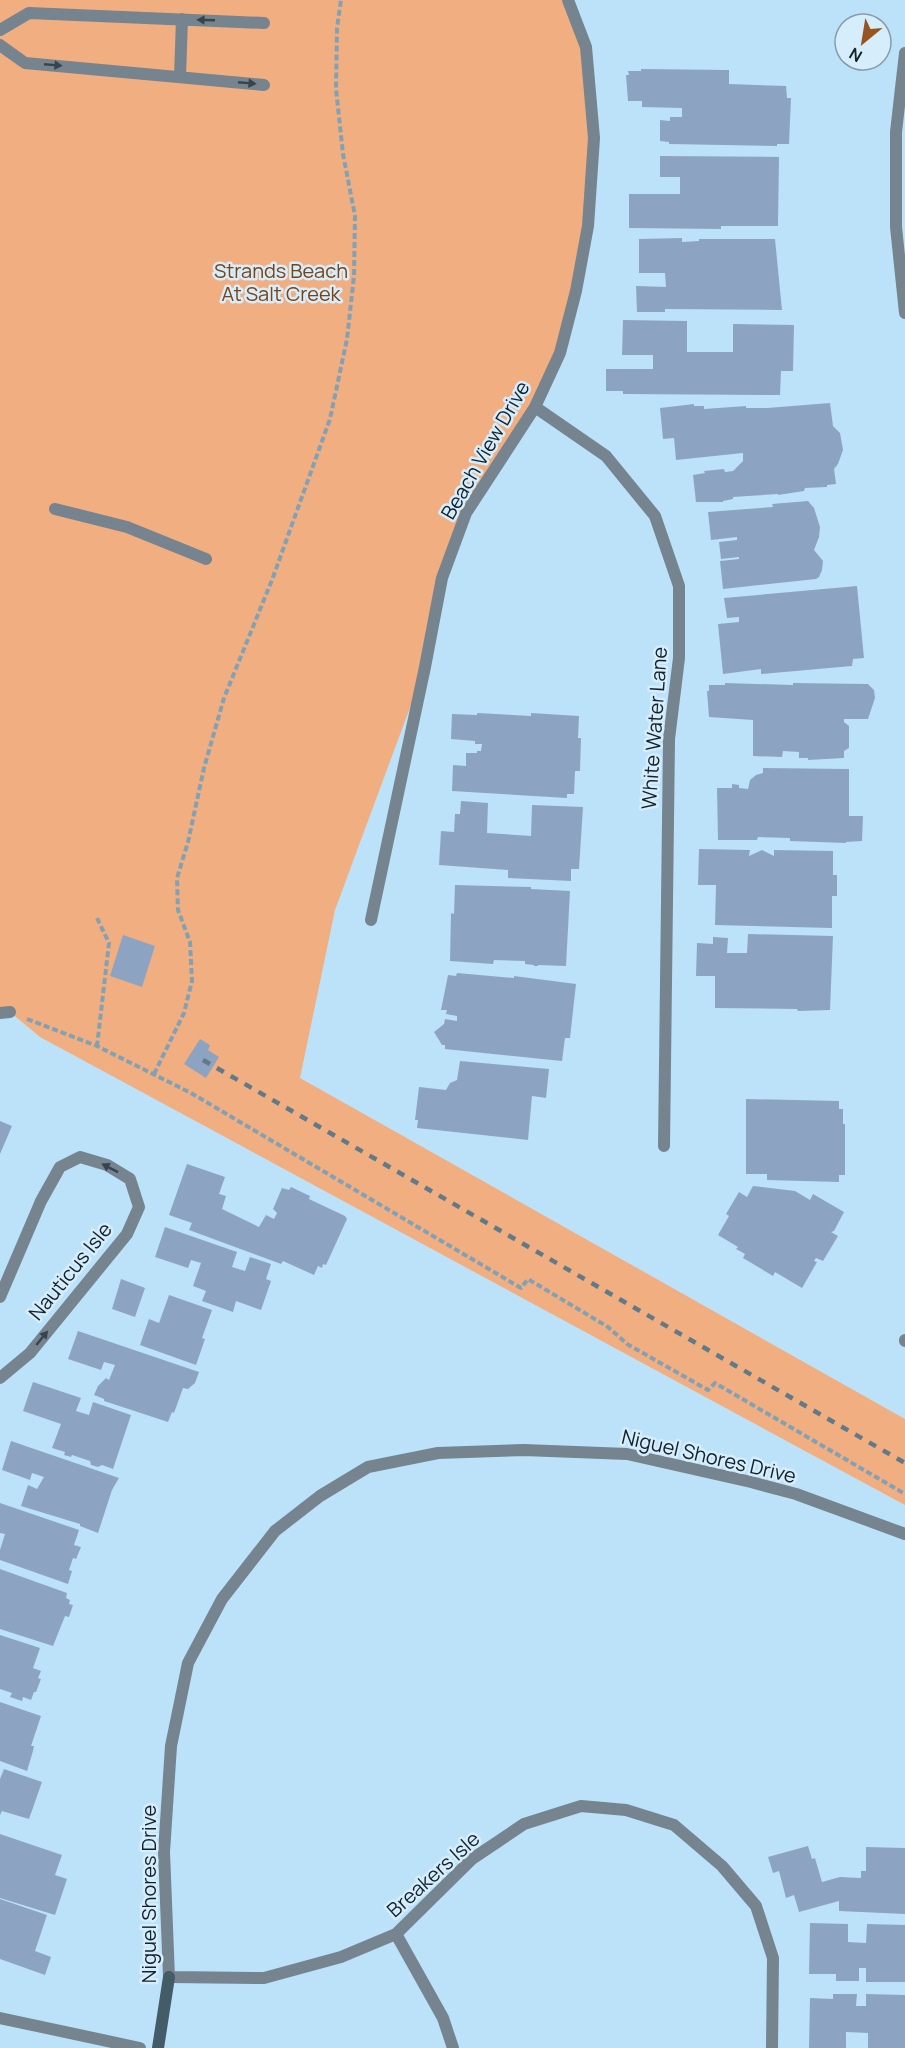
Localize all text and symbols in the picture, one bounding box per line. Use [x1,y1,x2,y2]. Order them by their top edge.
north arrow [833,12,893,72]
one-way arrow [196,16,215,25]
text: N [845,43,866,67]
one-way arrow [43,60,62,70]
one-way arrow [238,78,257,88]
park label: Strands Beach At Salt Creek [214,257,348,307]
street label: Beach View Drive [434,376,536,524]
street label: White Water Lane [635,646,673,810]
one-way arrow [101,1163,118,1172]
street label: Nauticus Isle [22,1217,118,1325]
one-way arrow [36,1330,49,1346]
street label: Niguel Shores Drive [619,1423,799,1489]
street label: Niguel Shores Drive [135,1805,162,1983]
street label: Breakers Isle [381,1825,485,1923]

